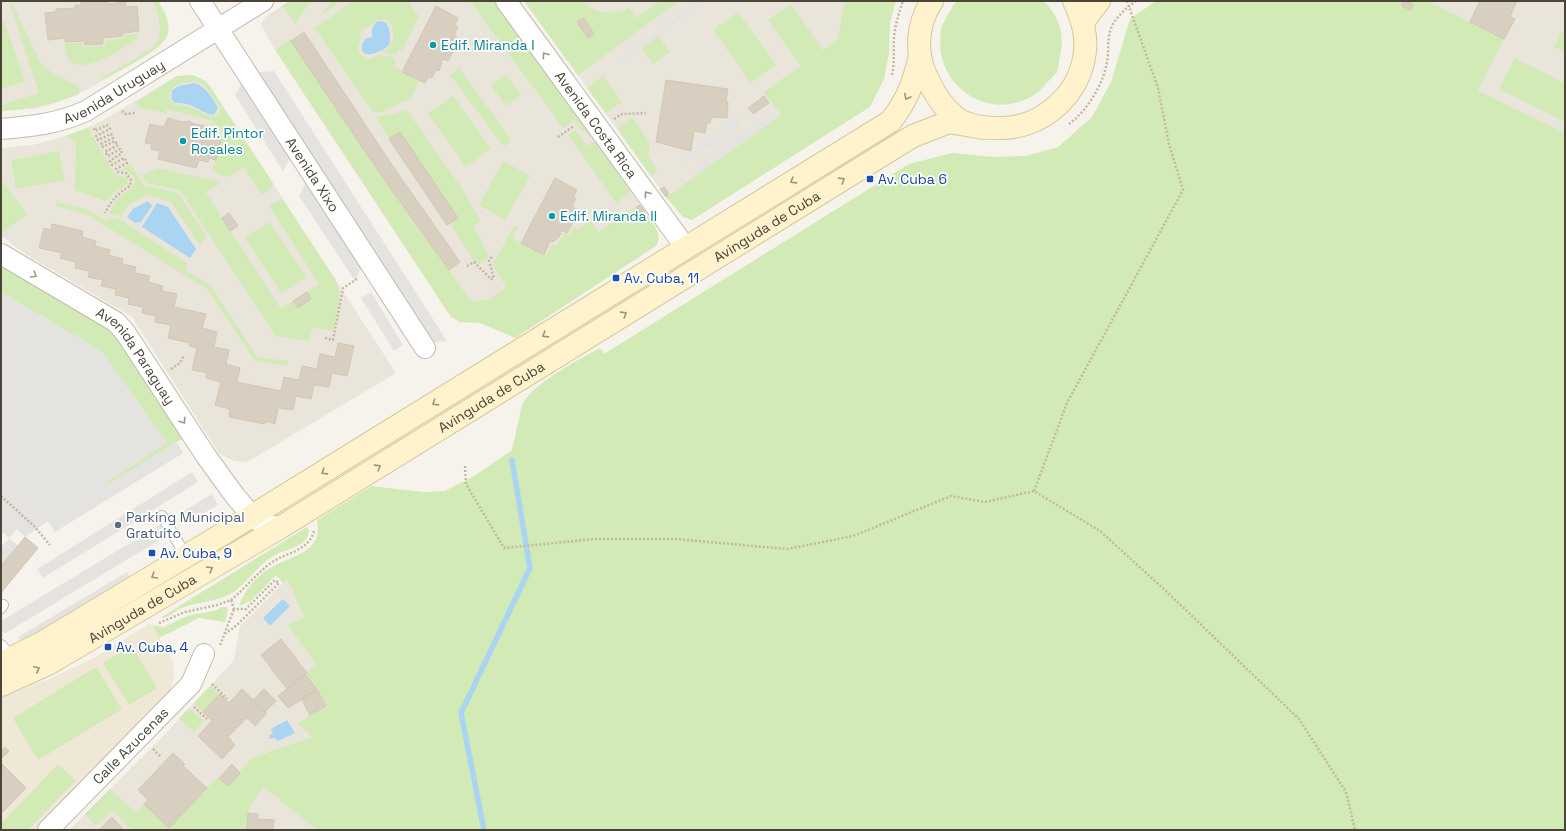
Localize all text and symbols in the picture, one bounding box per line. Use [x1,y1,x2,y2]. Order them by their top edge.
place label: Edif. Miranda I [441,36,535,54]
marker: Edif. Miranda I [428,40,438,50]
one-way arrow [542,52,550,59]
street label: Avenida Uruguay [61,55,168,128]
street label: Avenida Costa Rica [551,67,641,182]
one-way arrow [904,92,912,100]
place label: Edif. Pintor Rosales [191,124,264,158]
street label: Avenida Xixo [282,134,344,216]
marker: Edif. Pintor Rosales [178,136,188,146]
place label: Av. Cuba 6 [878,170,947,188]
marker: Av. Cuba 6 [865,174,875,184]
one-way arrow [790,177,797,184]
one-way arrow [838,177,845,184]
street label: Avinguda de Cuba [710,187,823,266]
one-way arrow [645,191,652,198]
place label: Edif. Miranda II [560,207,657,225]
marker: Edif. Miranda II [547,211,557,221]
place label: Av. Cuba, 11 [624,269,699,287]
one-way arrow [30,270,37,278]
marker: Av. Cuba, 11 [611,273,621,283]
street label: Avenida Paraguay [93,303,179,408]
one-way arrow [620,312,627,319]
one-way arrow [542,330,549,338]
street label: Avinguda de Cuba [435,357,548,437]
one-way arrow [432,399,439,406]
one-way arrow [178,417,186,424]
one-way arrow [374,464,381,472]
one-way arrow [321,467,328,474]
place label: Parking Municipal Gratuito [126,508,245,542]
marker: Parking Municipal Gratuito [113,520,123,530]
place label: Av. Cuba, 9 [160,544,232,562]
marker: Av. Cuba, 9 [147,548,157,558]
one-way arrow [206,567,213,574]
street label: Avinguda de Cuba [85,570,200,647]
one-way arrow [151,571,158,578]
place label: Av. Cuba, 4 [116,638,188,656]
marker: Av. Cuba, 4 [103,642,113,652]
one-way arrow [32,666,40,674]
street label: Calle Azucenas [89,703,172,788]

